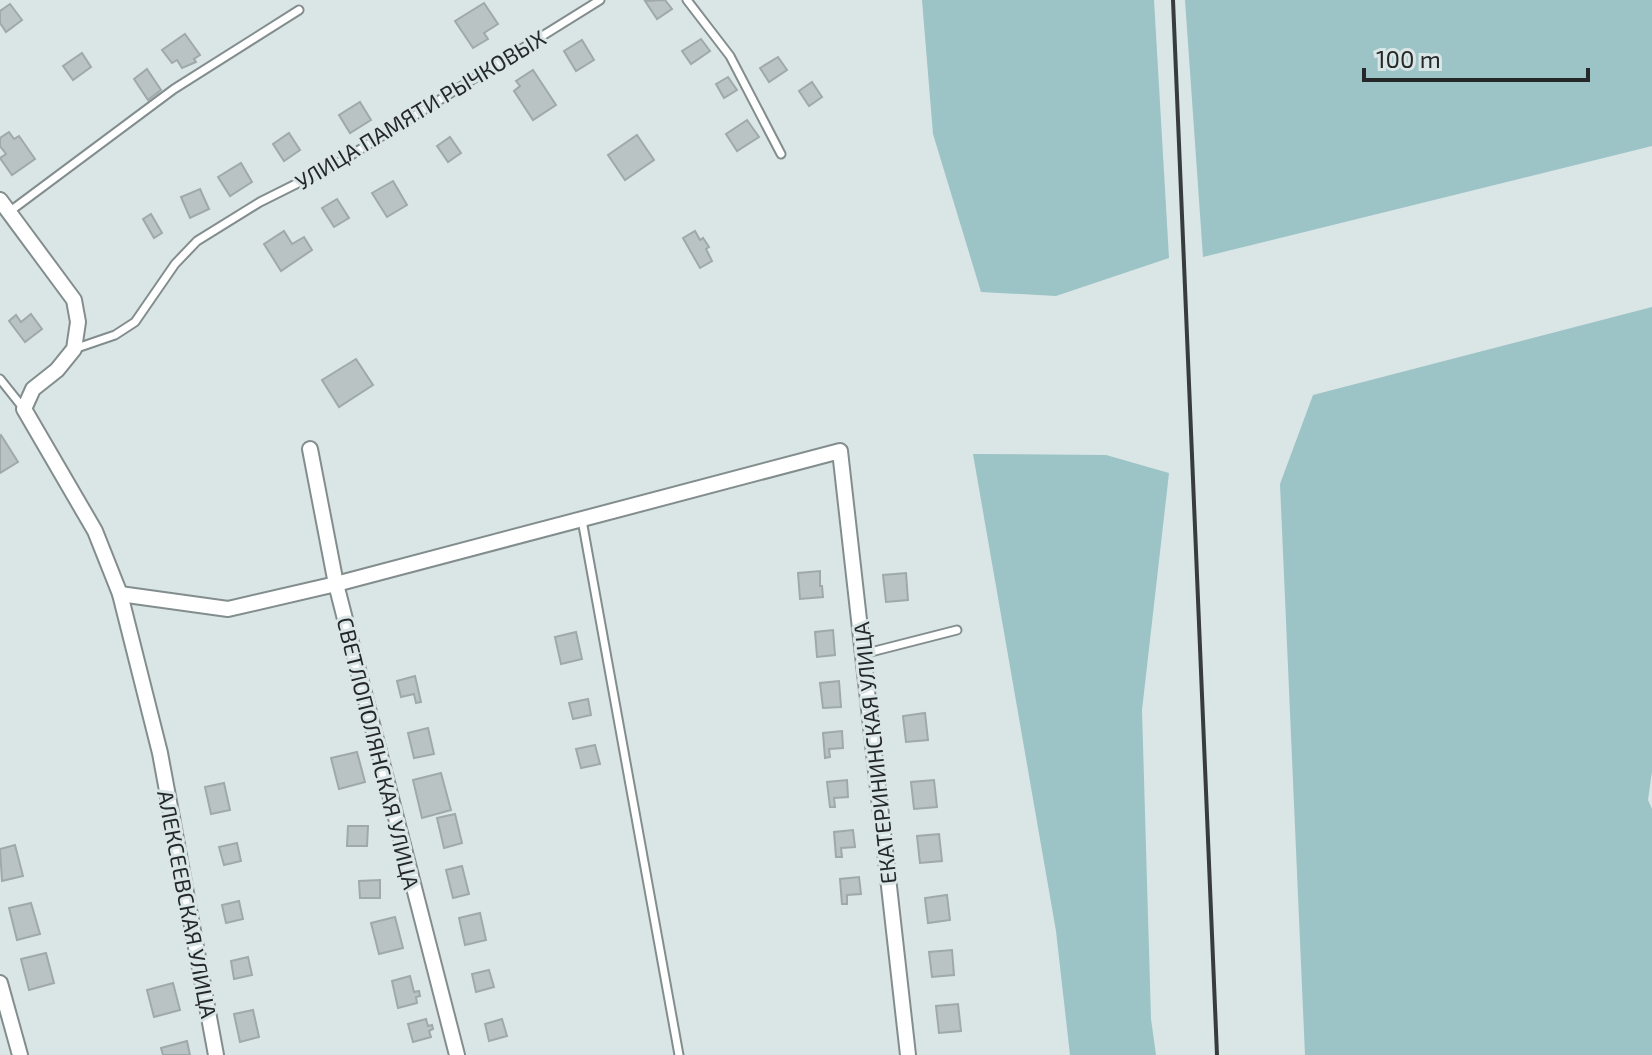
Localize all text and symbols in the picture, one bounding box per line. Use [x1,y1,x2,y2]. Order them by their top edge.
street label: УЛИЦА ПАМЯТИ РЫЧКОВЫХ [290,24,550,194]
scale bar [1364,32,1588,82]
text: 100 m [1376,44,1441,73]
street label: СВЕТЛОПОЛЯНСКАЯ УЛИЦА [333,614,426,892]
street label: ЕКАТЕРИНИНСКАЯ УЛИЦА [847,620,901,885]
street label: АЛЕКСЕЕВСКАЯ УЛИЦА [153,788,223,1021]

